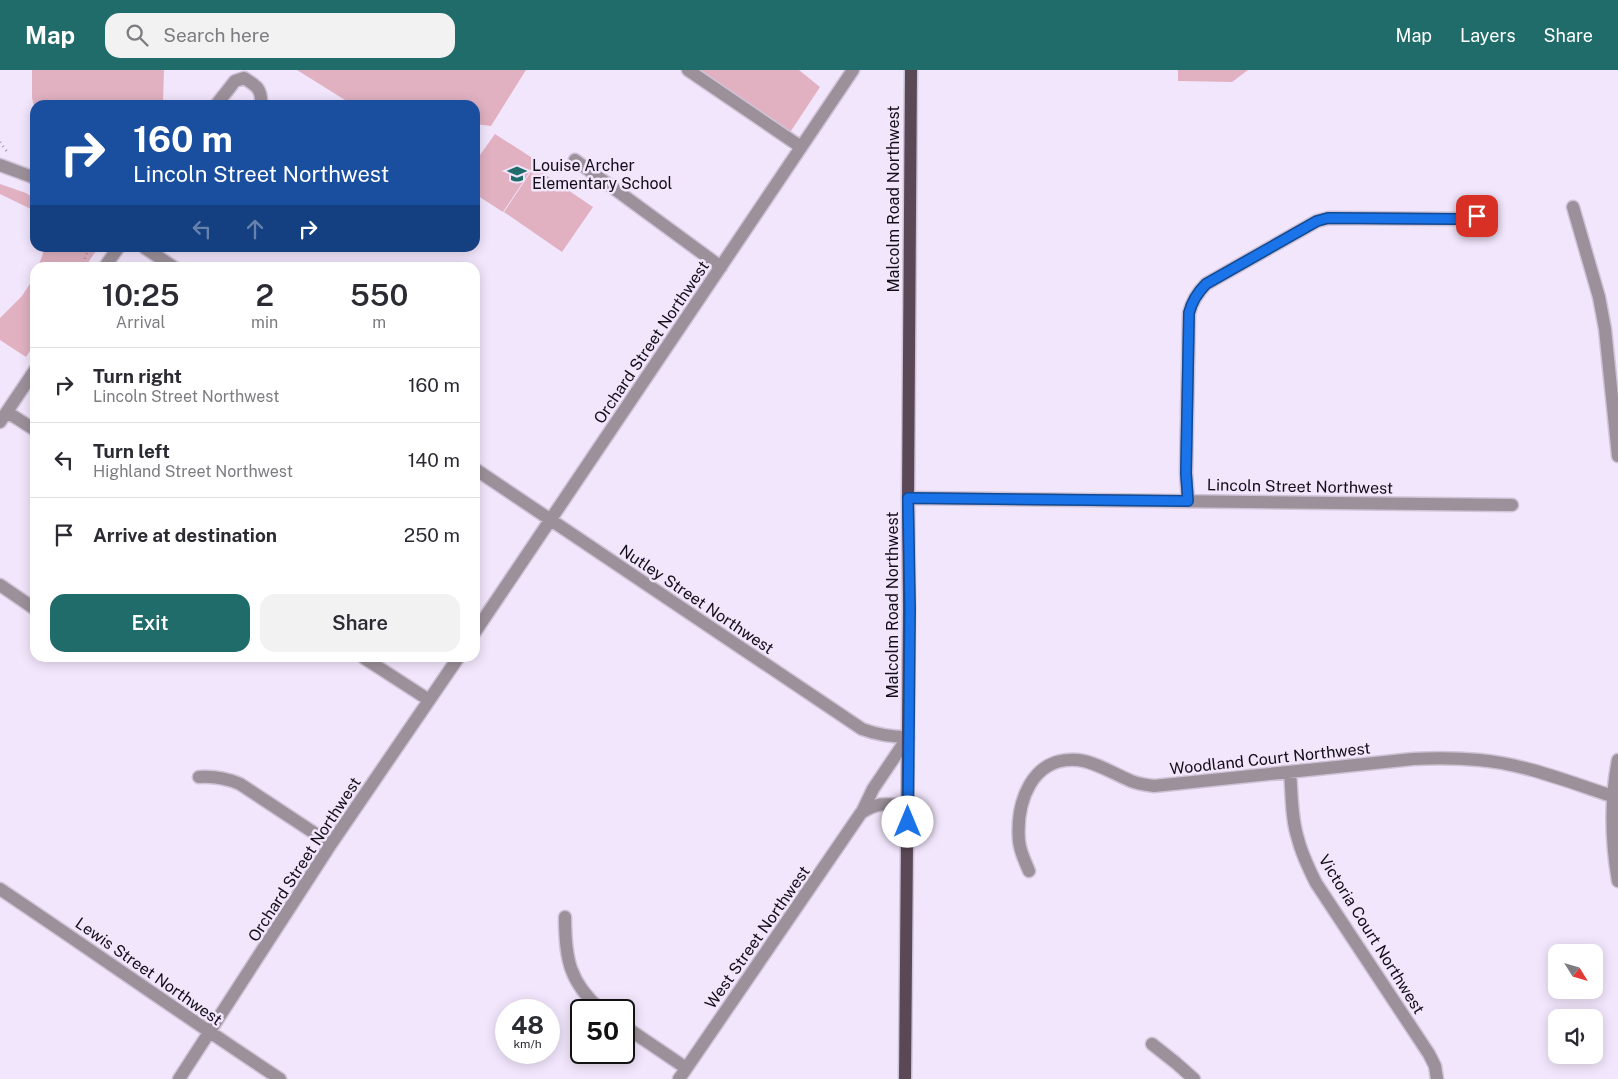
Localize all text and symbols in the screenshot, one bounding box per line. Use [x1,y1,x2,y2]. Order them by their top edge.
search box [105,13,455,58]
text: Map [25,21,75,49]
icon: search [123,21,151,49]
text: Search here [163,24,270,46]
text: Map [1396,25,1432,46]
text: Layers [1460,25,1516,46]
text: Share [1544,25,1593,46]
street label: Malcolm Road Northwest [884,105,903,293]
text: 160 m [133,119,233,160]
icon: right [50,120,115,185]
place label: Louise Archer Elementary School [532,156,673,193]
text: Lincoln Street Northwest [133,161,389,187]
school or university icon: Louise Archer Elementary School [506,163,528,185]
pin [1456,195,1498,237]
icon: arrive [1463,202,1491,230]
icon: left [188,215,216,243]
icon: ahead [241,215,269,243]
icon: right [294,215,322,243]
street label: Orchard Street Northwest [590,257,713,427]
text: 10:25 [102,277,179,313]
text: 2 [255,277,274,313]
text: 550 [350,277,408,313]
text: Arrival [116,313,165,332]
text: min [251,313,278,332]
text: m [372,313,386,332]
text: Turn right [93,365,182,387]
icon: right [50,371,78,399]
text: 160 m [408,374,460,396]
text: Lincoln Street Northwest [93,387,279,406]
text: Turn left [93,440,170,462]
icon: left [50,446,78,474]
text: 140 m [408,449,460,471]
text: Highland Street Northwest [93,462,293,481]
street label: Lincoln Street Northwest [1207,475,1393,498]
street label: Malcolm Road Northwest [883,511,902,699]
icon: arrive [50,521,78,549]
text: Arrive at destination [93,524,277,546]
text: 250 m [404,524,460,546]
street label: Nutley Street Northwest [616,541,777,658]
button: Exit [50,594,250,652]
button: Share [260,594,460,652]
street label: Woodland Court Northwest [1169,739,1371,778]
street label: Orchard Street Northwest [244,773,365,945]
position arrow [881,795,933,847]
street label: Victoria Court Northwest [1315,851,1428,1017]
street label: West Street Northwest [701,862,814,1012]
street label: Lewis Street Northwest [72,914,226,1029]
north arrow [1548,944,1602,999]
map controls [1548,944,1603,1064]
speed limit sign: 50 [570,999,635,1064]
button: sound [1548,1009,1603,1064]
text: 48 [511,1010,544,1040]
text: km/h [513,1037,542,1051]

